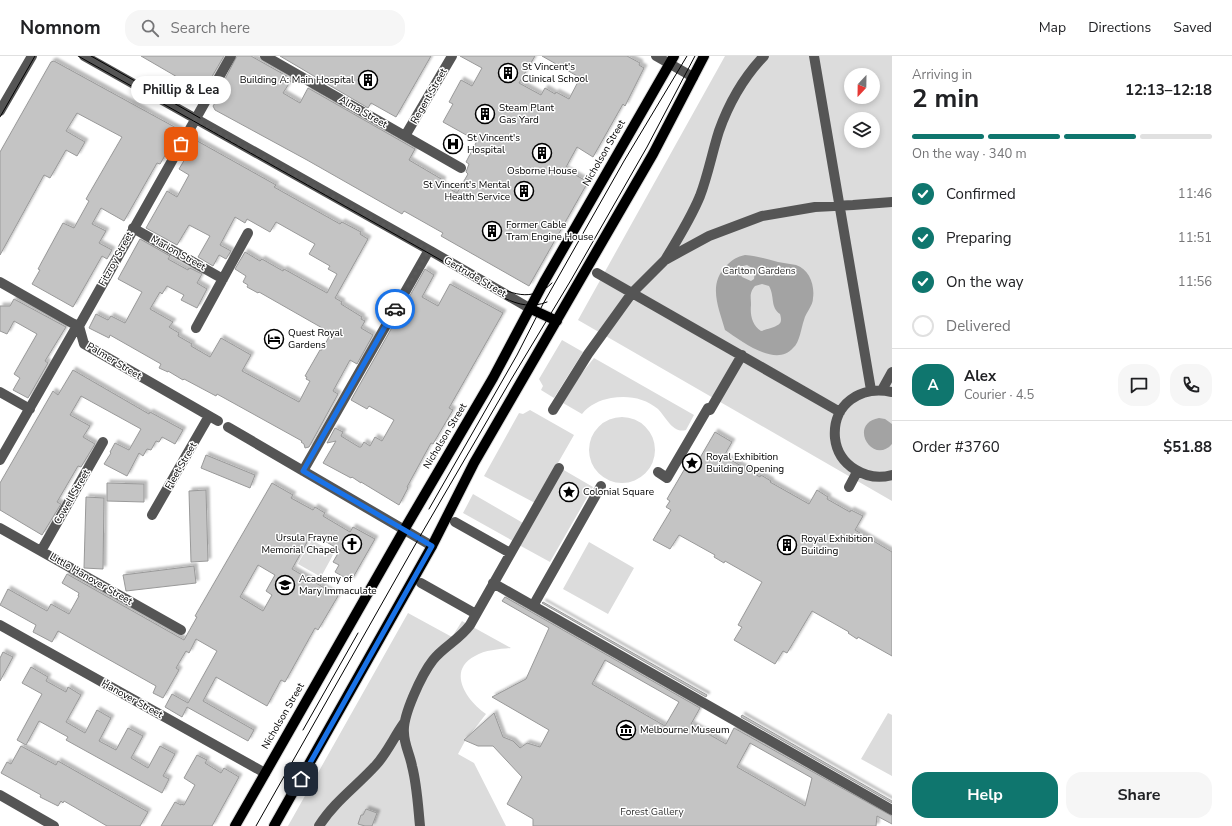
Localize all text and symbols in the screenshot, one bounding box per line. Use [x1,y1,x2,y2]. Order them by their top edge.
search box [125,10,405,46]
text: Nomnom [20,15,101,41]
icon: search [139,17,161,39]
text: Search here [171,18,250,38]
text: Map [1039,18,1066,37]
text: Directions [1088,18,1151,37]
text: Saved [1173,18,1212,37]
place label: St Vincent's Clinical School [522,60,588,86]
building icon: St Vincent's Clinical School [497,62,519,84]
street label: Regent Street [407,65,451,126]
text: Arriving in [912,66,972,84]
north arrow [844,68,880,104]
map controls [844,68,880,148]
building icon: Building A: Main Hospital [357,69,379,91]
place label: Building A: Main Hospital [240,73,354,87]
callout: Phillip & Lea [131,76,231,104]
text: 12:13–12:18 [1125,80,1212,100]
text: Phillip & Lea [143,81,219,99]
text: 2 min [912,81,979,116]
street label: Alma Street [336,92,390,132]
place label: Steam Plant Gas Yard [499,101,555,127]
building icon: Steam Plant Gas Yard [474,103,496,125]
button: layers [844,112,880,148]
street label: Nicholson Street [579,117,629,189]
pin [164,127,198,161]
place label: St Vincent's Hospital [467,131,520,157]
icon: bag [170,133,192,155]
hospital icon: St Vincent's Hospital [442,133,464,155]
building icon: Osborne House [531,142,553,164]
text: On the way · 340 m [912,145,1027,163]
place label: Osborne House [507,164,577,178]
place label: St Vincent's Mental Health Service [423,178,510,204]
building icon: St Vincent's Mental Health Service [513,180,535,202]
icon: check [912,183,934,205]
text: Confirmed [946,184,1016,204]
text: 11:46 [1178,185,1212,203]
place label: Former Cable Tram Engine House [506,218,593,244]
building icon: Former Cable Tram Engine House [481,220,503,242]
icon: check [912,227,934,249]
text: Preparing [946,228,1011,248]
street label: Fitzroy Street [95,229,137,289]
text: 11:51 [1178,229,1212,247]
street label: Marion Street [148,232,208,274]
street label: Gertrude Street [441,253,509,301]
park label: Carlton Gardens [722,264,796,278]
icon: check [912,271,934,293]
text: On the way [946,272,1024,292]
text: 11:56 [1178,273,1212,291]
courier [375,289,415,329]
icon: car [384,298,406,320]
text: Delivered [946,316,1011,336]
place label: Quest Royal Gardens [288,326,343,352]
hotel icon: Quest Royal Gardens [263,328,285,350]
street label: Palmer Street [84,339,144,383]
button: chat [1118,364,1160,406]
button: phone [1170,364,1212,406]
text: Alex [964,366,996,386]
text: A [927,375,939,395]
text: Courier · 4.5 [964,386,1034,404]
street label: Nicholson Street [420,400,470,471]
text: Order #3760 [912,437,1000,457]
text: $51.88 [1163,437,1212,457]
street label: Fleet Street [162,439,200,492]
place label: Royal Exhibition Building Opening [706,450,784,476]
place icon: Royal Exhibition Building Opening [681,452,703,474]
street label: Cowell Street [51,467,94,527]
place icon: Colonial Square [558,481,580,503]
place label: Colonial Square [583,485,654,499]
place label: Ursula Frayne Memorial Chapel [261,531,338,557]
place label: Royal Exhibition Building [801,532,873,558]
church icon: Ursula Frayne Memorial Chapel [341,533,363,555]
building icon: Royal Exhibition Building [776,534,798,556]
street label: Little Hanover Street [47,550,135,609]
place label: Academy of Mary Immaculate [299,572,377,598]
school or university icon: Academy of Mary Immaculate [274,574,296,596]
street label: Hanover Street [99,676,166,722]
street label: Nicholson Street [258,680,308,752]
museum icon: Melbourne Museum [615,719,637,741]
place label: Melbourne Museum [640,723,729,737]
pin [284,762,318,796]
icon: home [290,768,312,790]
button: Help [912,772,1058,818]
button: Share [1066,772,1212,818]
park label: Forest Gallery [620,805,684,819]

